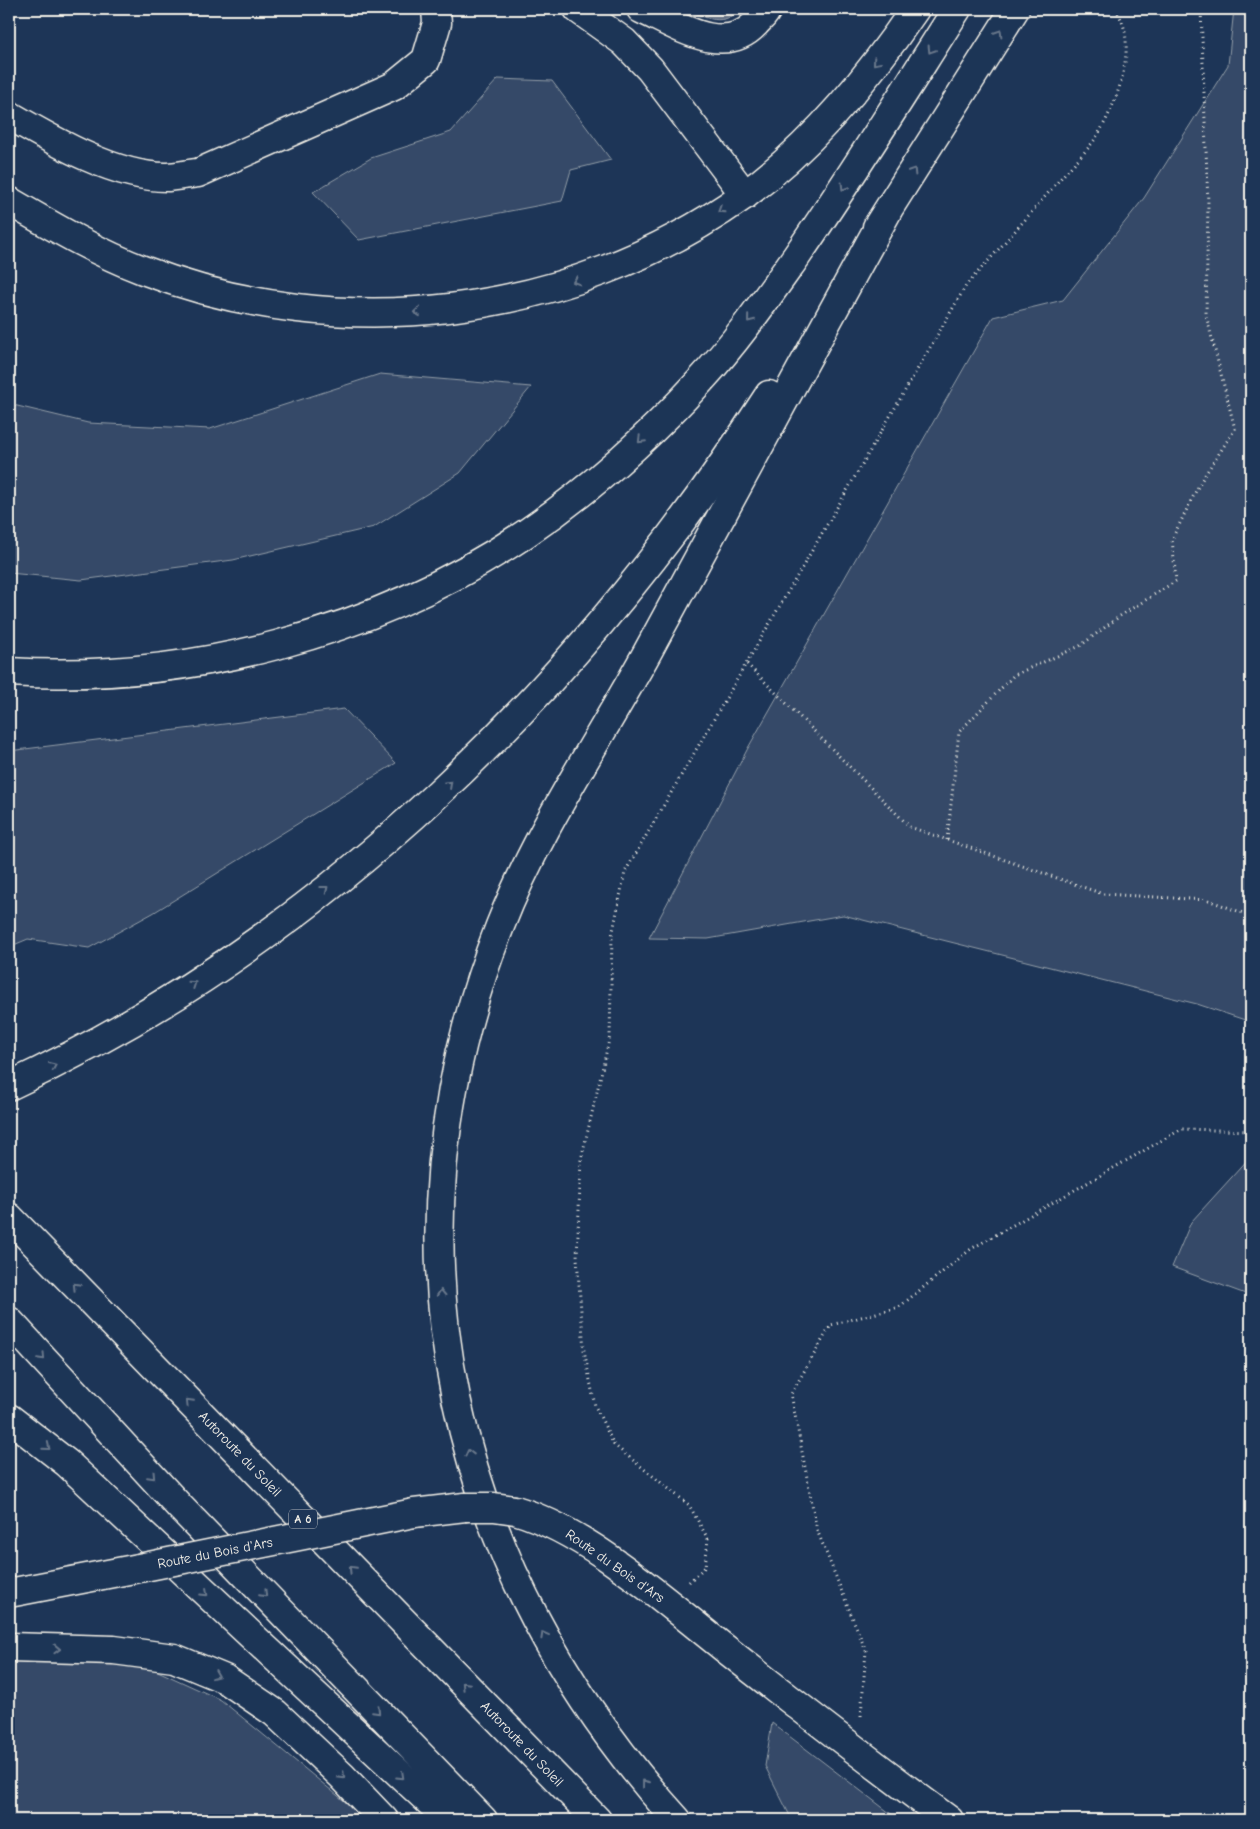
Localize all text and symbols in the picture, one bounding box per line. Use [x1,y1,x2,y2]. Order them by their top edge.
one-way arrow [993,30,1003,39]
one-way arrow [928,45,938,54]
one-way arrow [873,57,882,66]
one-way arrow [906,167,916,176]
one-way arrow [841,181,850,191]
one-way arrow [718,204,727,214]
one-way arrow [572,275,580,285]
one-way arrow [412,306,420,317]
one-way arrow [746,314,755,323]
one-way arrow [638,434,647,443]
one-way arrow [443,781,452,790]
one-way arrow [319,886,329,895]
one-way arrow [188,981,197,990]
one-way arrow [48,1061,57,1072]
one-way arrow [73,1282,82,1291]
one-way arrow [436,1289,447,1297]
one-way arrow [36,1351,45,1360]
one-way arrow [186,1399,195,1408]
street label: Autoroute du Soleil [195,1408,285,1500]
one-way arrow [42,1442,51,1451]
one-way arrow [464,1448,475,1457]
one-way arrow [146,1471,155,1480]
road number: A 6 [289,1510,317,1528]
street label: Route du Bois d'Ars [562,1526,668,1607]
street label: Route du Bois d'Ars [156,1533,274,1572]
one-way arrow [348,1565,357,1574]
one-way arrow [199,1587,208,1596]
one-way arrow [258,1588,267,1597]
one-way arrow [540,1631,550,1640]
one-way arrow [54,1644,62,1654]
one-way arrow [211,1669,220,1679]
one-way arrow [462,1682,471,1691]
street label: Autoroute du Soleil [477,1698,567,1790]
one-way arrow [371,1705,380,1714]
one-way arrow [395,1770,404,1779]
one-way arrow [336,1771,345,1780]
one-way arrow [643,1780,651,1789]

